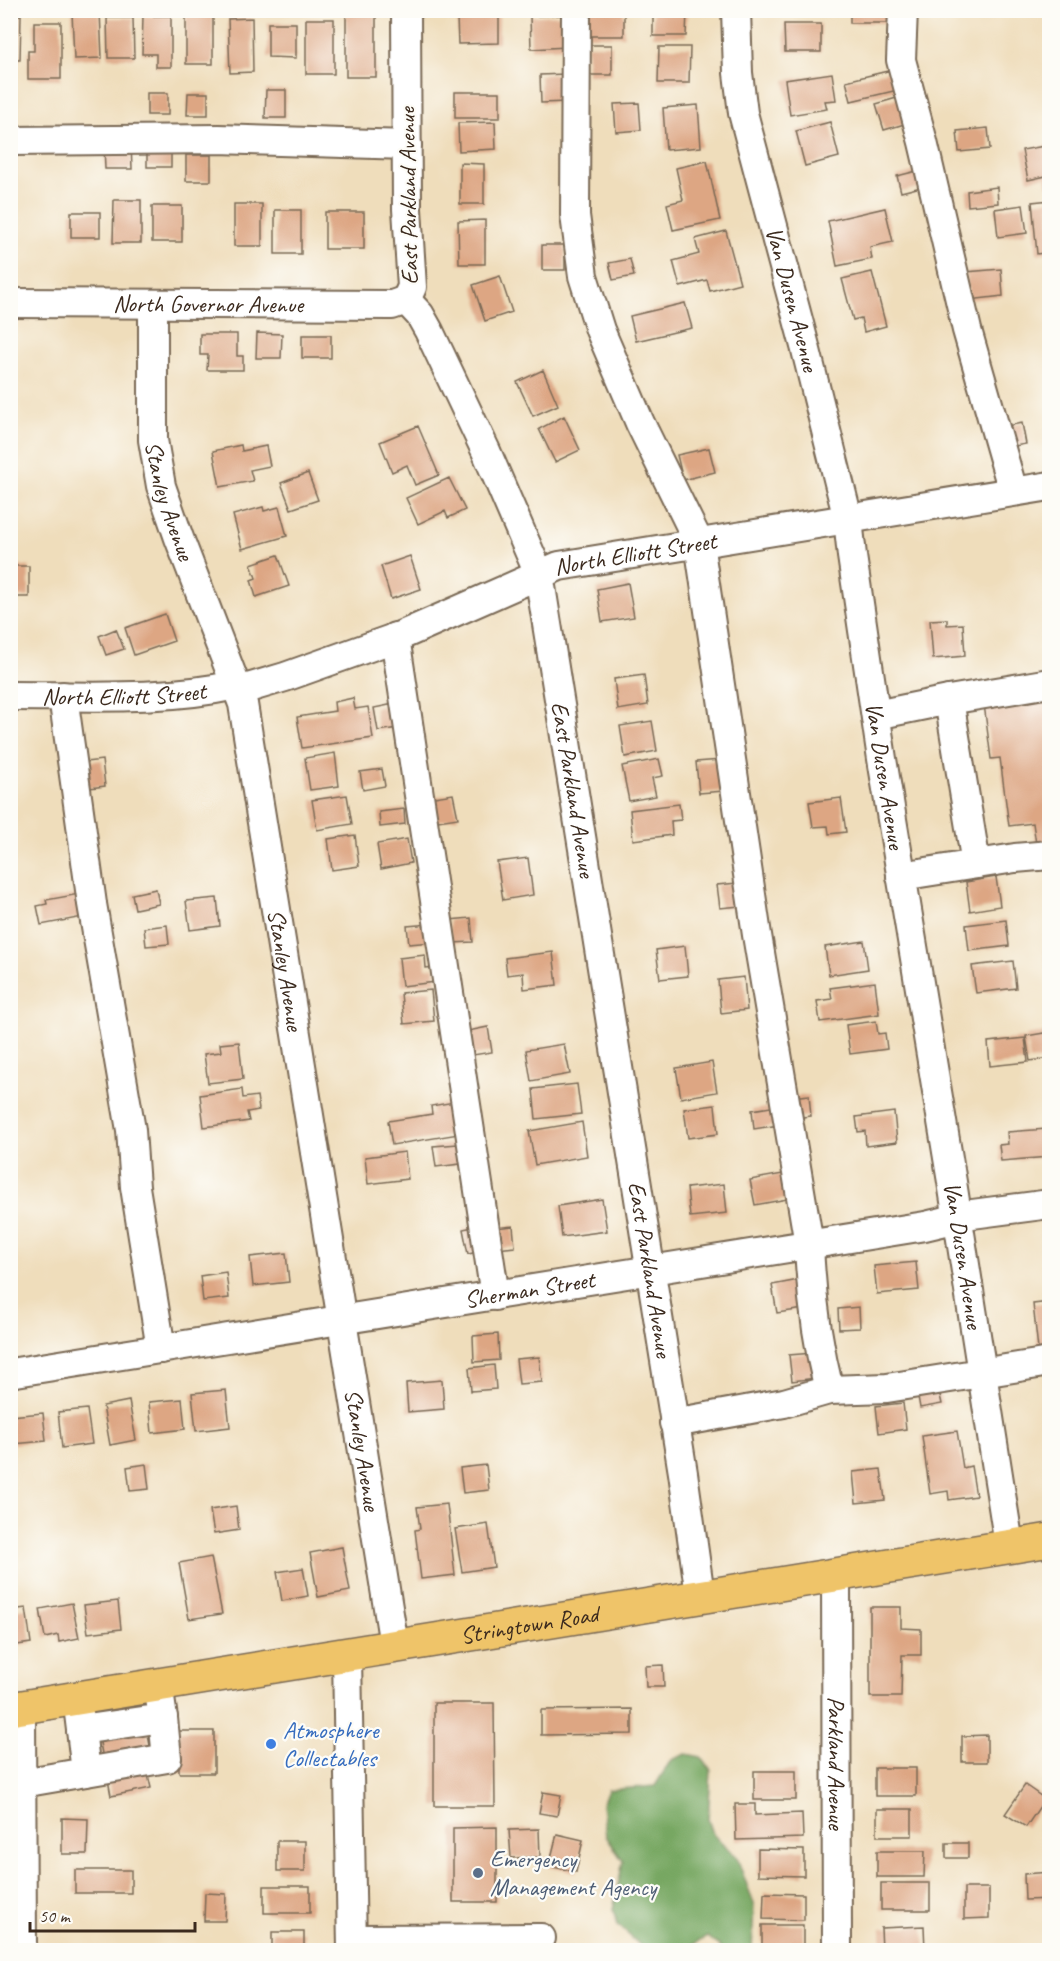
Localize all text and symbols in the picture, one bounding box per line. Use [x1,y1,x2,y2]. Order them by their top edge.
street label: East Parkland Avenue [391,105,425,285]
street label: Van Dusen Avenue [759,224,826,377]
street label: North Governor Avenue [113,289,305,320]
street label: Stanley Avenue [139,439,202,567]
street label: North Elliott Street [552,525,720,582]
street label: North Elliott Street [42,675,210,712]
street label: East Parkland Avenue [545,700,603,882]
street label: Van Dusen Avenue [859,700,912,853]
street label: Stanley Avenue [261,907,311,1035]
street label: East Parkland Avenue [622,1180,680,1362]
street label: Van Dusen Avenue [937,1180,990,1333]
street label: Sherman Street [462,1264,599,1315]
street label: Stanley Avenue [338,1387,388,1515]
street label: Stringtown Road [458,1598,604,1651]
street label: Parkland Avenue [821,1696,852,1832]
place label: Atmosphere Collectables [283,1715,381,1773]
marker: Atmosphere Collectables [264,1737,278,1751]
place label: Emergency Management Agency [490,1844,658,1902]
marker: Emergency Management Agency [471,1866,485,1880]
scale bar [30,1895,195,1933]
text: 50 m [39,1905,72,1927]

